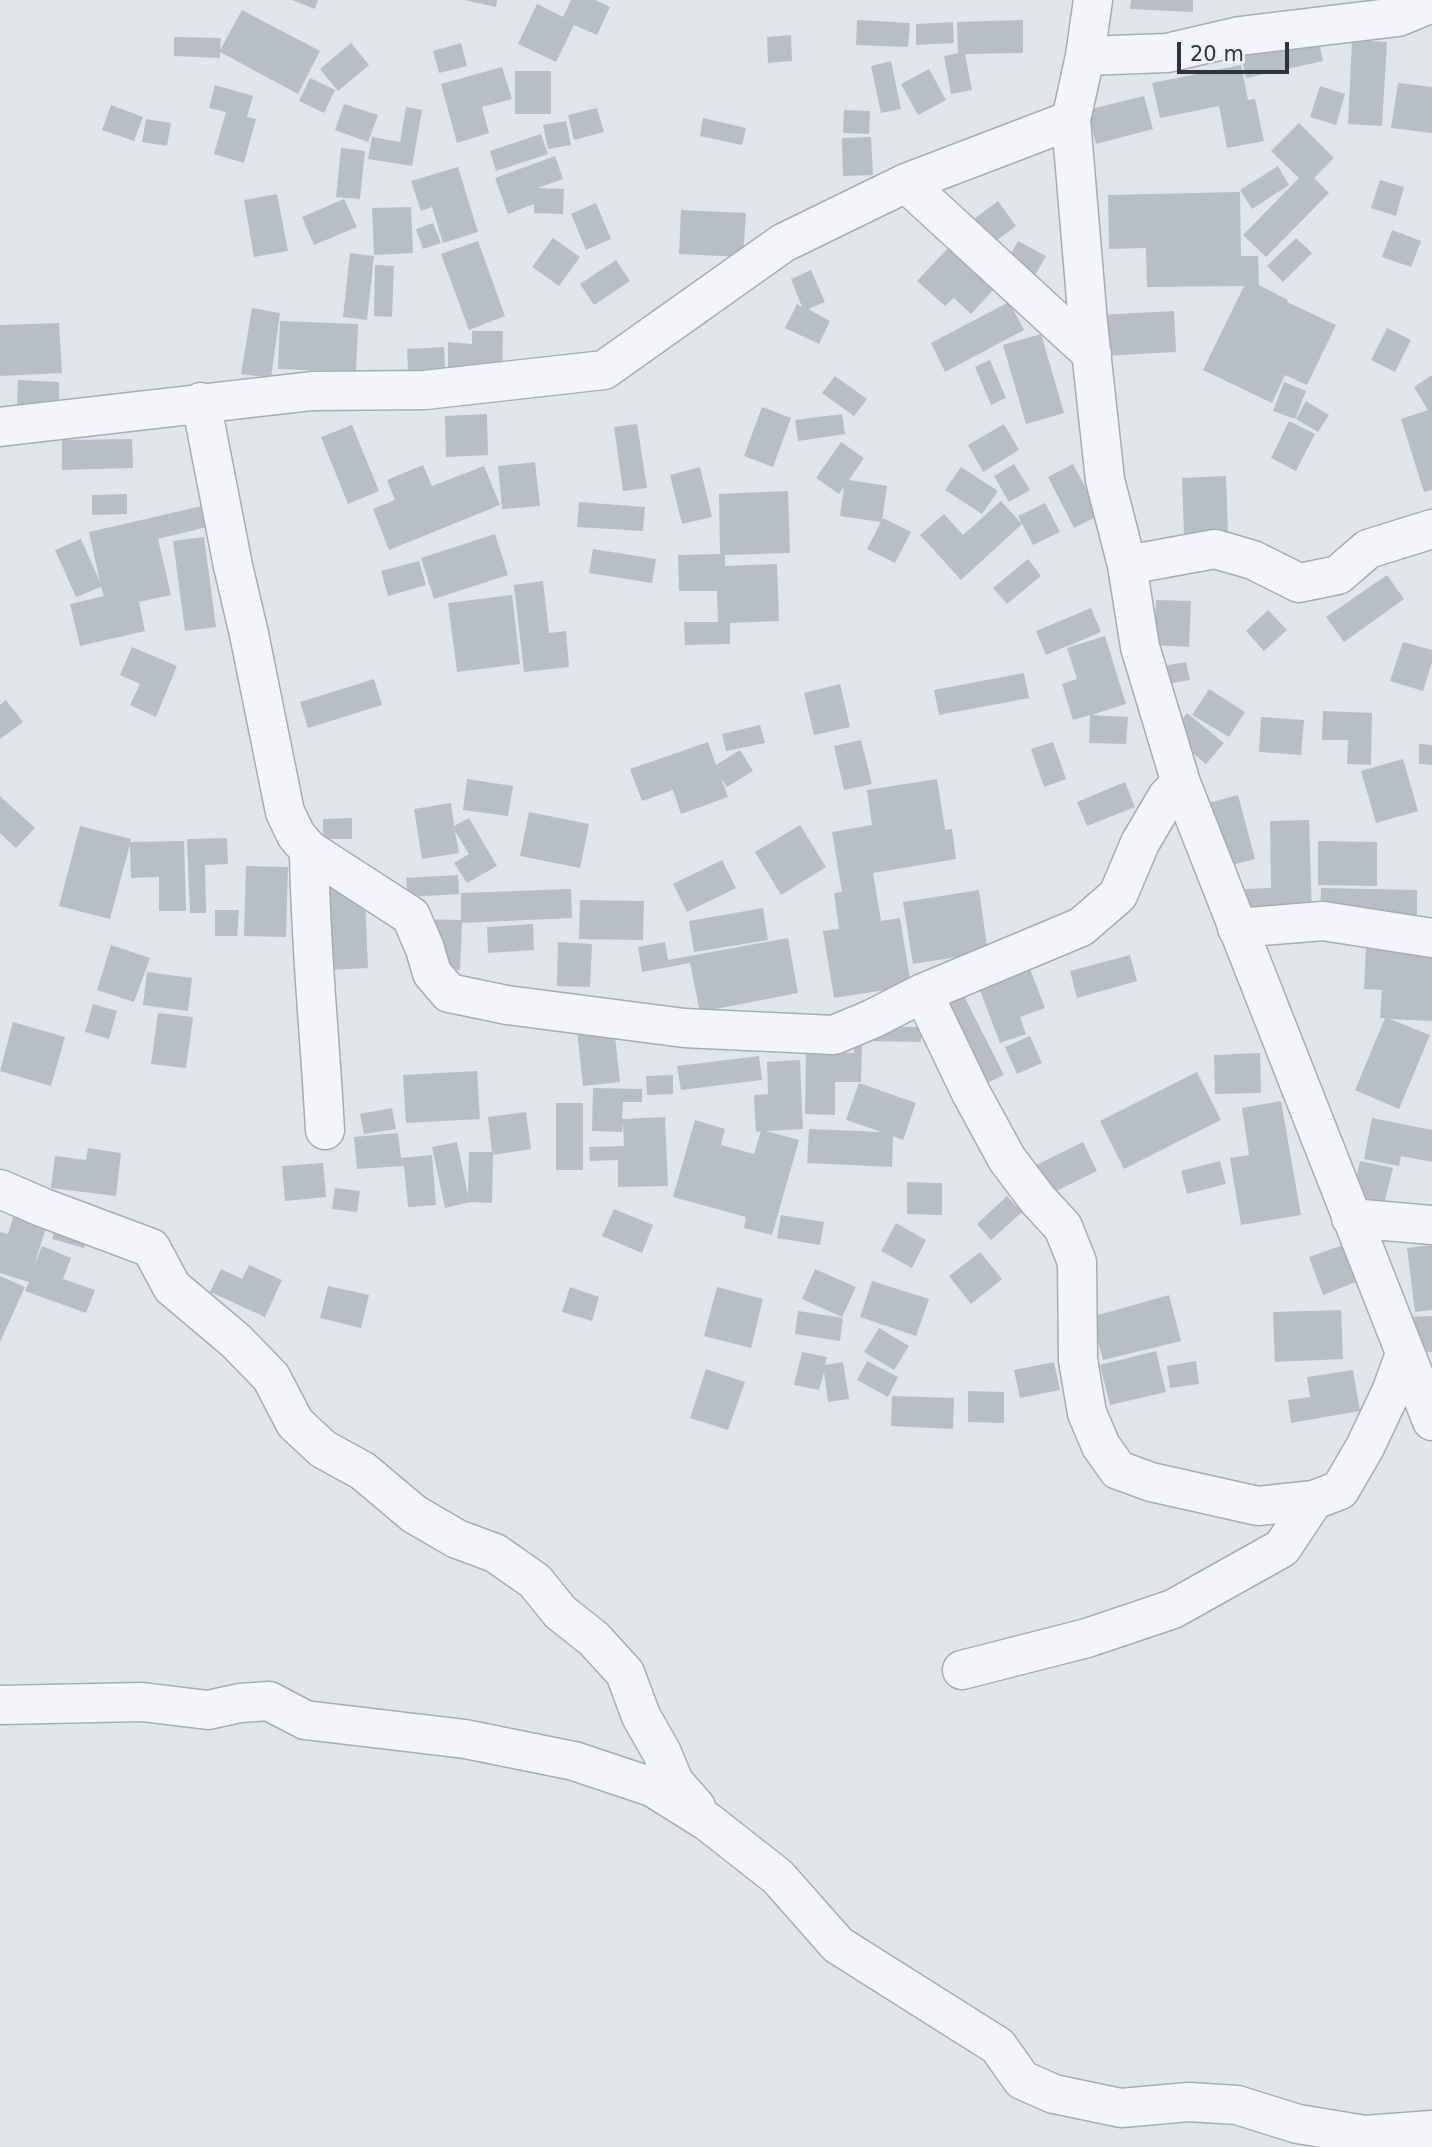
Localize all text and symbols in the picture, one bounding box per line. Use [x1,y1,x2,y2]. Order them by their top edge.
scale bar [1180,28,1292,72]
text: 20 m [1190,42,1244,66]

